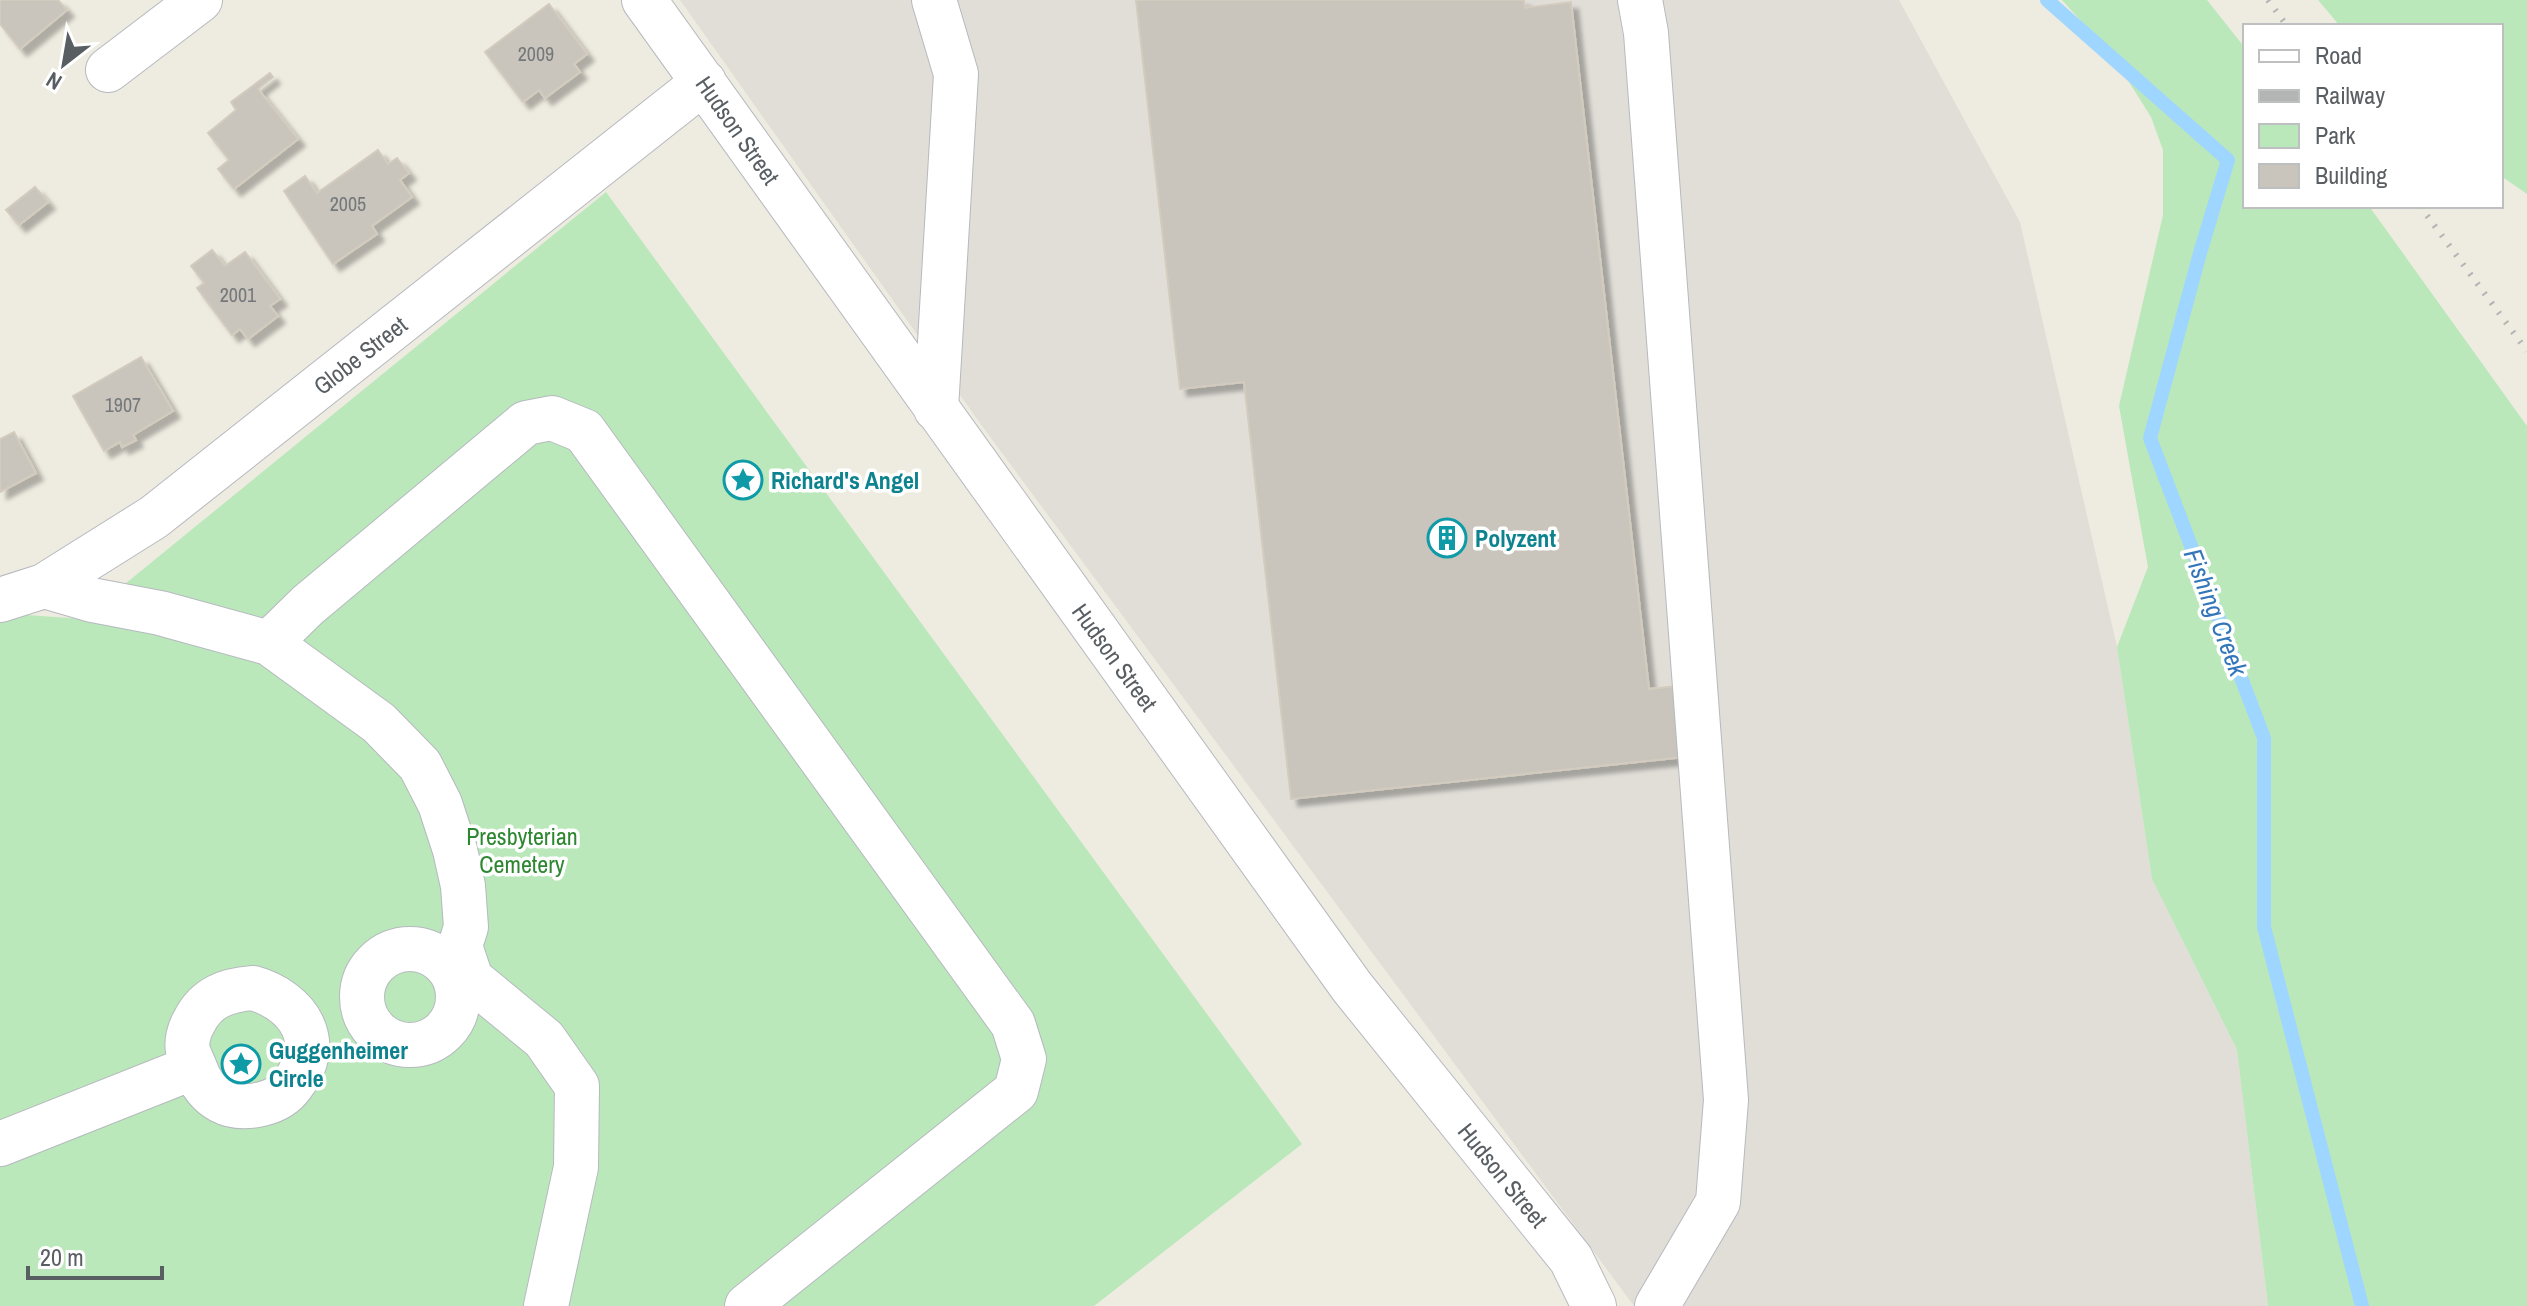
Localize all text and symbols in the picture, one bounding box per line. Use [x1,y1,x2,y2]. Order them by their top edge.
north arrow [24,24,104,104]
legend [2243,24,2503,208]
text: Road [2315,39,2362,71]
house number: 2009 [518,40,554,67]
text: N [40,65,67,97]
street label: Hudson Street [689,69,787,191]
text: Railway [2315,79,2385,111]
text: Park [2315,119,2356,151]
text: Building [2315,159,2387,191]
house number: 2005 [330,190,366,217]
house number: 2001 [220,281,256,308]
street label: Globe Street [307,308,414,402]
house number: 1907 [105,391,141,418]
place icon: Richard's Angel [722,459,764,501]
place label: Richard's Angel [771,464,919,496]
building icon: Polyzent [1426,517,1468,559]
place label: Polyzent [1475,522,1556,554]
water label: Fishing Creek [2176,543,2257,682]
street label: Hudson Street [1065,597,1165,718]
park label: Presbyterian Cemetery [466,820,578,880]
place label: Guggenheimer Circle [269,1034,408,1094]
place icon: Guggenheimer Circle [220,1043,262,1085]
street label: Hudson Street [1451,1116,1555,1234]
scale bar [28,1230,162,1280]
text: 20 m [40,1241,84,1273]

